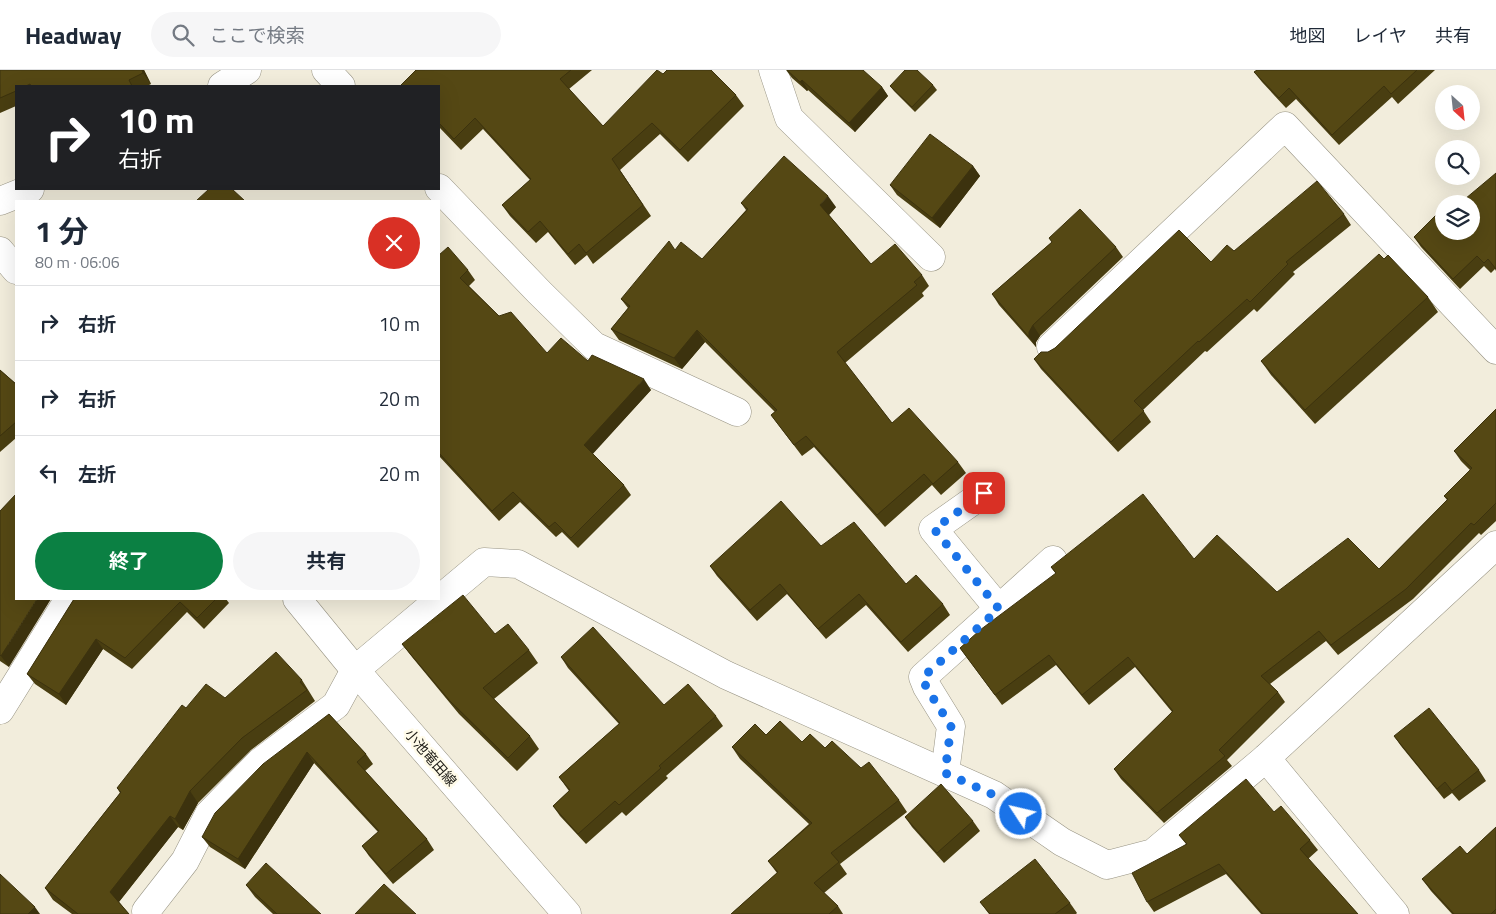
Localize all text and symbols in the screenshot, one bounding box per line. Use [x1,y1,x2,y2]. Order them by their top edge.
search box [151,12,501,57]
text: Headway [25,17,121,53]
text: ここで検索 [209,20,304,49]
icon: search [169,21,197,49]
text: 地図 [1290,22,1326,49]
text: レイヤ [1354,22,1407,49]
text: 共有 [1435,22,1471,49]
north arrow [1435,85,1480,130]
map controls [1435,85,1480,240]
text: 10 m [118,93,194,147]
icon: right [35,105,100,170]
button: search [1435,140,1480,185]
text: 右折 [118,142,162,176]
button: layers [1435,195,1480,240]
text: 1 分 [35,208,88,254]
button: close [368,217,420,269]
text: 80 m · 06:06 [35,250,120,274]
icon: right [35,309,63,337]
text: 右折 [78,309,116,338]
text: 10 m [379,309,420,338]
icon: right [35,384,63,412]
text: 右折 [78,384,116,413]
text: 20 m [379,384,420,413]
icon: left [35,459,63,487]
text: 左折 [78,459,116,488]
text: 20 m [379,459,420,488]
pin [963,472,1005,514]
icon: arrive [970,479,998,507]
button: 終了 [35,532,223,590]
button: 共有 [233,532,420,590]
street label: 小池竜田線 [400,724,462,790]
position arrow [994,787,1046,839]

